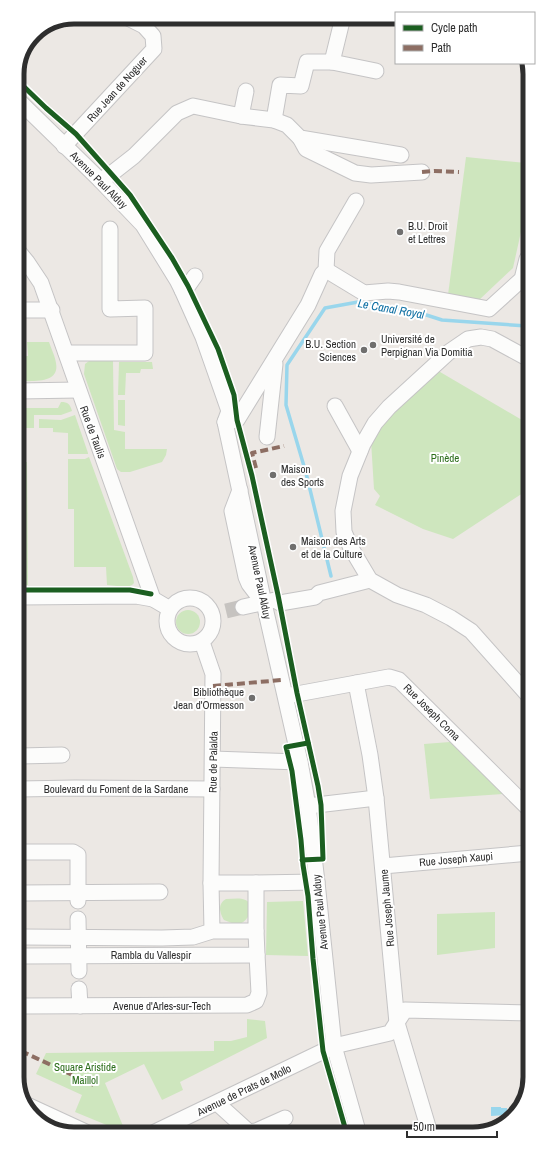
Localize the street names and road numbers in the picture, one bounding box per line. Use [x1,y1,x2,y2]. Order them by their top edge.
street label: Rue Jean de Noguer [84,53,150,125]
street label: Avenue Paul Alduy [67,148,131,212]
street label: Rue de Taulis [77,404,109,461]
street label: Avenue Paul Alduy [245,543,275,621]
street label: Rue Joseph Coma [401,681,463,743]
street label: Rue de Palalda [205,731,221,793]
street label: Boulevard du Foment de la Sardane [44,782,188,796]
street label: Rue Joseph Xaupi [418,849,494,869]
street label: Rue Joseph Jaume [377,869,397,947]
street label: Avenue Paul Alduy [309,873,331,951]
street label: Rambla du Vallespir [111,948,191,962]
street label: Avenue d'Arles-sur-Tech [112,999,211,1013]
street label: Avenue de Prats de Mollo [194,1061,293,1119]

